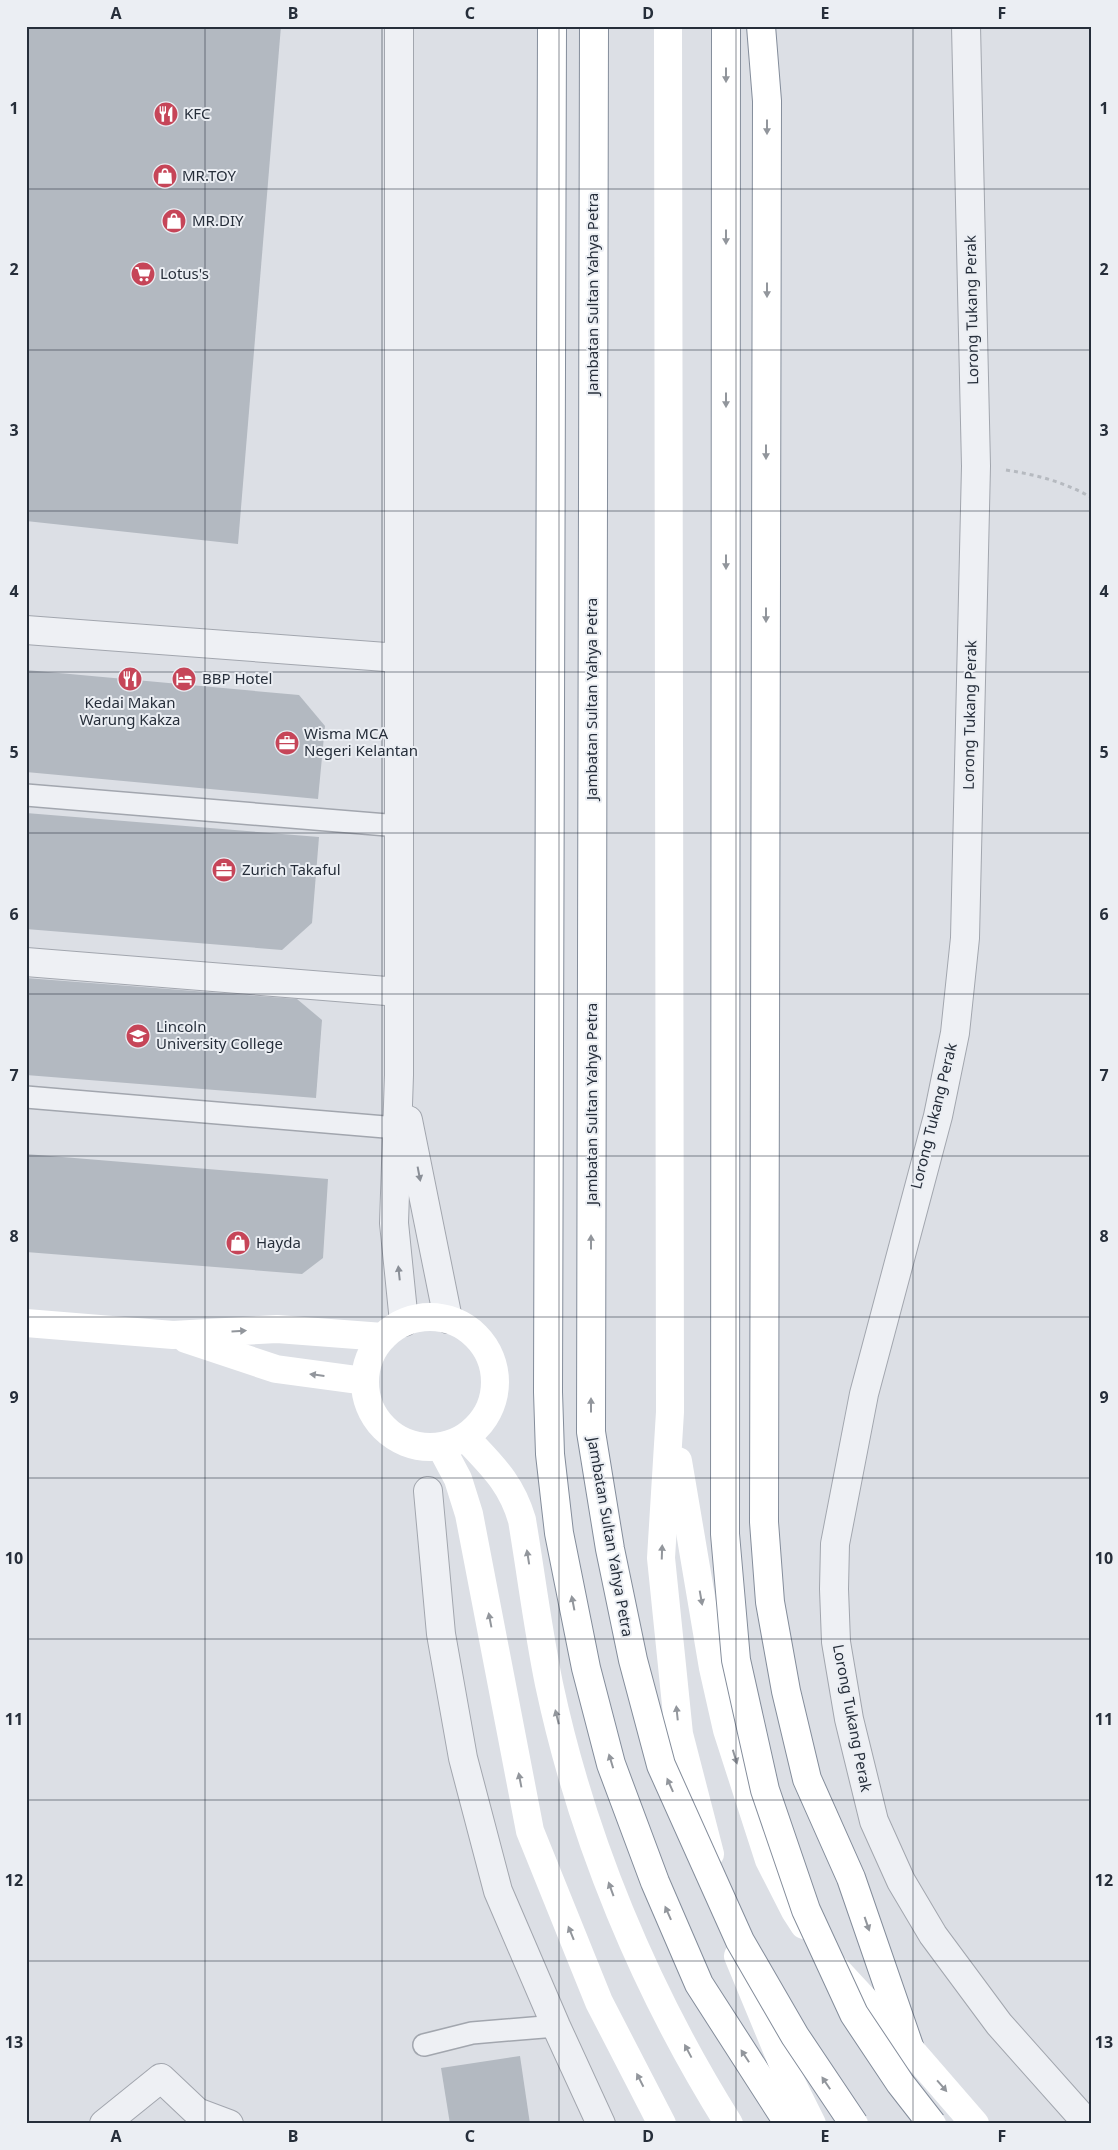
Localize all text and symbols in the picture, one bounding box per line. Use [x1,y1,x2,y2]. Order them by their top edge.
text: A [110,2,122,24]
text: B [288,2,298,24]
text: C [465,2,475,24]
text: D [642,2,654,24]
text: E [821,2,830,24]
text: F [998,2,1006,24]
one-way arrow [722,67,730,83]
text: 1 [9,97,19,119]
text: 1 [1099,97,1109,119]
restaurant icon: KFC [153,101,179,127]
place label: KFC [184,103,211,123]
one-way arrow [763,120,771,136]
shop icon: MR.TOY [152,163,178,189]
place label: MR.TOY [182,165,237,185]
street label: Jambatan Sultan Yahya Petra [582,193,602,397]
shop icon: MR.DIY [161,208,187,234]
place label: MR.DIY [192,210,244,230]
one-way arrow [722,230,730,246]
street label: Lorong Tukang Perak [960,235,982,385]
text: 2 [9,258,19,280]
text: 2 [1099,258,1109,280]
supermarket icon: Lotus's [130,261,156,287]
place label: Lotus's [160,263,209,283]
one-way arrow [763,282,771,298]
one-way arrow [722,392,730,408]
text: 3 [9,419,19,441]
text: 3 [1099,419,1109,441]
one-way arrow [762,445,770,461]
one-way arrow [722,555,730,571]
text: 4 [9,580,19,602]
text: 4 [1099,580,1109,602]
street label: Jambatan Sultan Yahya Petra [581,598,601,802]
one-way arrow [762,607,770,623]
street label: Lorong Tukang Perak [958,640,980,790]
restaurant icon: Kedai Makan Warung Kakza [117,666,143,692]
hotel icon: BBP Hotel [171,666,197,692]
place label: BBP Hotel [202,668,272,688]
place label: Kedai Makan Warung Kakza [79,692,181,729]
place label: Wisma MCA Negeri Kelantan [304,723,418,760]
office icon: Wisma MCA Negeri Kelantan [274,730,300,756]
text: 5 [9,741,19,763]
text: 5 [1099,741,1109,763]
office icon: Zurich Takaful [211,857,237,883]
place label: Zurich Takaful [242,859,341,879]
text: 6 [9,903,19,925]
text: 6 [1099,903,1109,925]
street label: Jambatan Sultan Yahya Petra [581,1003,601,1207]
place label: Lincoln University College [156,1016,283,1053]
school or university icon: Lincoln University College [125,1023,151,1049]
street label: Lorong Tukang Perak [905,1041,961,1191]
text: 7 [9,1064,19,1086]
text: 7 [1099,1064,1109,1086]
one-way arrow [415,1166,423,1182]
text: 8 [9,1225,19,1247]
text: 8 [1099,1225,1109,1247]
shop icon: Hayda [225,1230,251,1256]
place label: Hayda [256,1232,301,1252]
one-way arrow [587,1234,595,1250]
one-way arrow [395,1265,403,1281]
one-way arrow [231,1327,247,1335]
one-way arrow [309,1370,325,1378]
text: 9 [9,1386,19,1408]
text: 9 [1099,1386,1109,1408]
one-way arrow [587,1396,595,1412]
street label: Jambatan Sultan Yahya Petra [583,1434,638,1638]
one-way arrow [658,1543,666,1559]
text: 10 [5,1547,23,1569]
text: 10 [1095,1547,1113,1569]
one-way arrow [524,1549,532,1565]
one-way arrow [698,1591,706,1607]
one-way arrow [568,1595,576,1611]
one-way arrow [485,1612,493,1628]
street label: Lorong Tukang Perak [829,1642,877,1793]
one-way arrow [673,1705,681,1721]
text: 11 [5,1708,23,1730]
text: 11 [1095,1708,1113,1730]
one-way arrow [553,1709,561,1724]
one-way arrow [732,1750,740,1765]
one-way arrow [606,1754,614,1769]
one-way arrow [516,1771,524,1787]
one-way arrow [666,1778,674,1792]
text: 12 [5,1869,23,1891]
text: 12 [1095,1869,1113,1891]
one-way arrow [607,1881,614,1896]
one-way arrow [664,1906,672,1920]
one-way arrow [863,1917,871,1932]
one-way arrow [567,1926,575,1940]
text: 13 [5,2031,23,2053]
text: 13 [1095,2031,1113,2053]
one-way arrow [684,2044,692,2058]
one-way arrow [740,2049,750,2063]
one-way arrow [635,2074,644,2087]
one-way arrow [822,2077,831,2090]
one-way arrow [937,2080,948,2093]
text: A [110,2125,122,2147]
text: B [288,2125,298,2147]
text: C [465,2125,475,2147]
text: D [642,2125,654,2147]
text: E [821,2125,830,2147]
text: F [998,2125,1006,2147]

